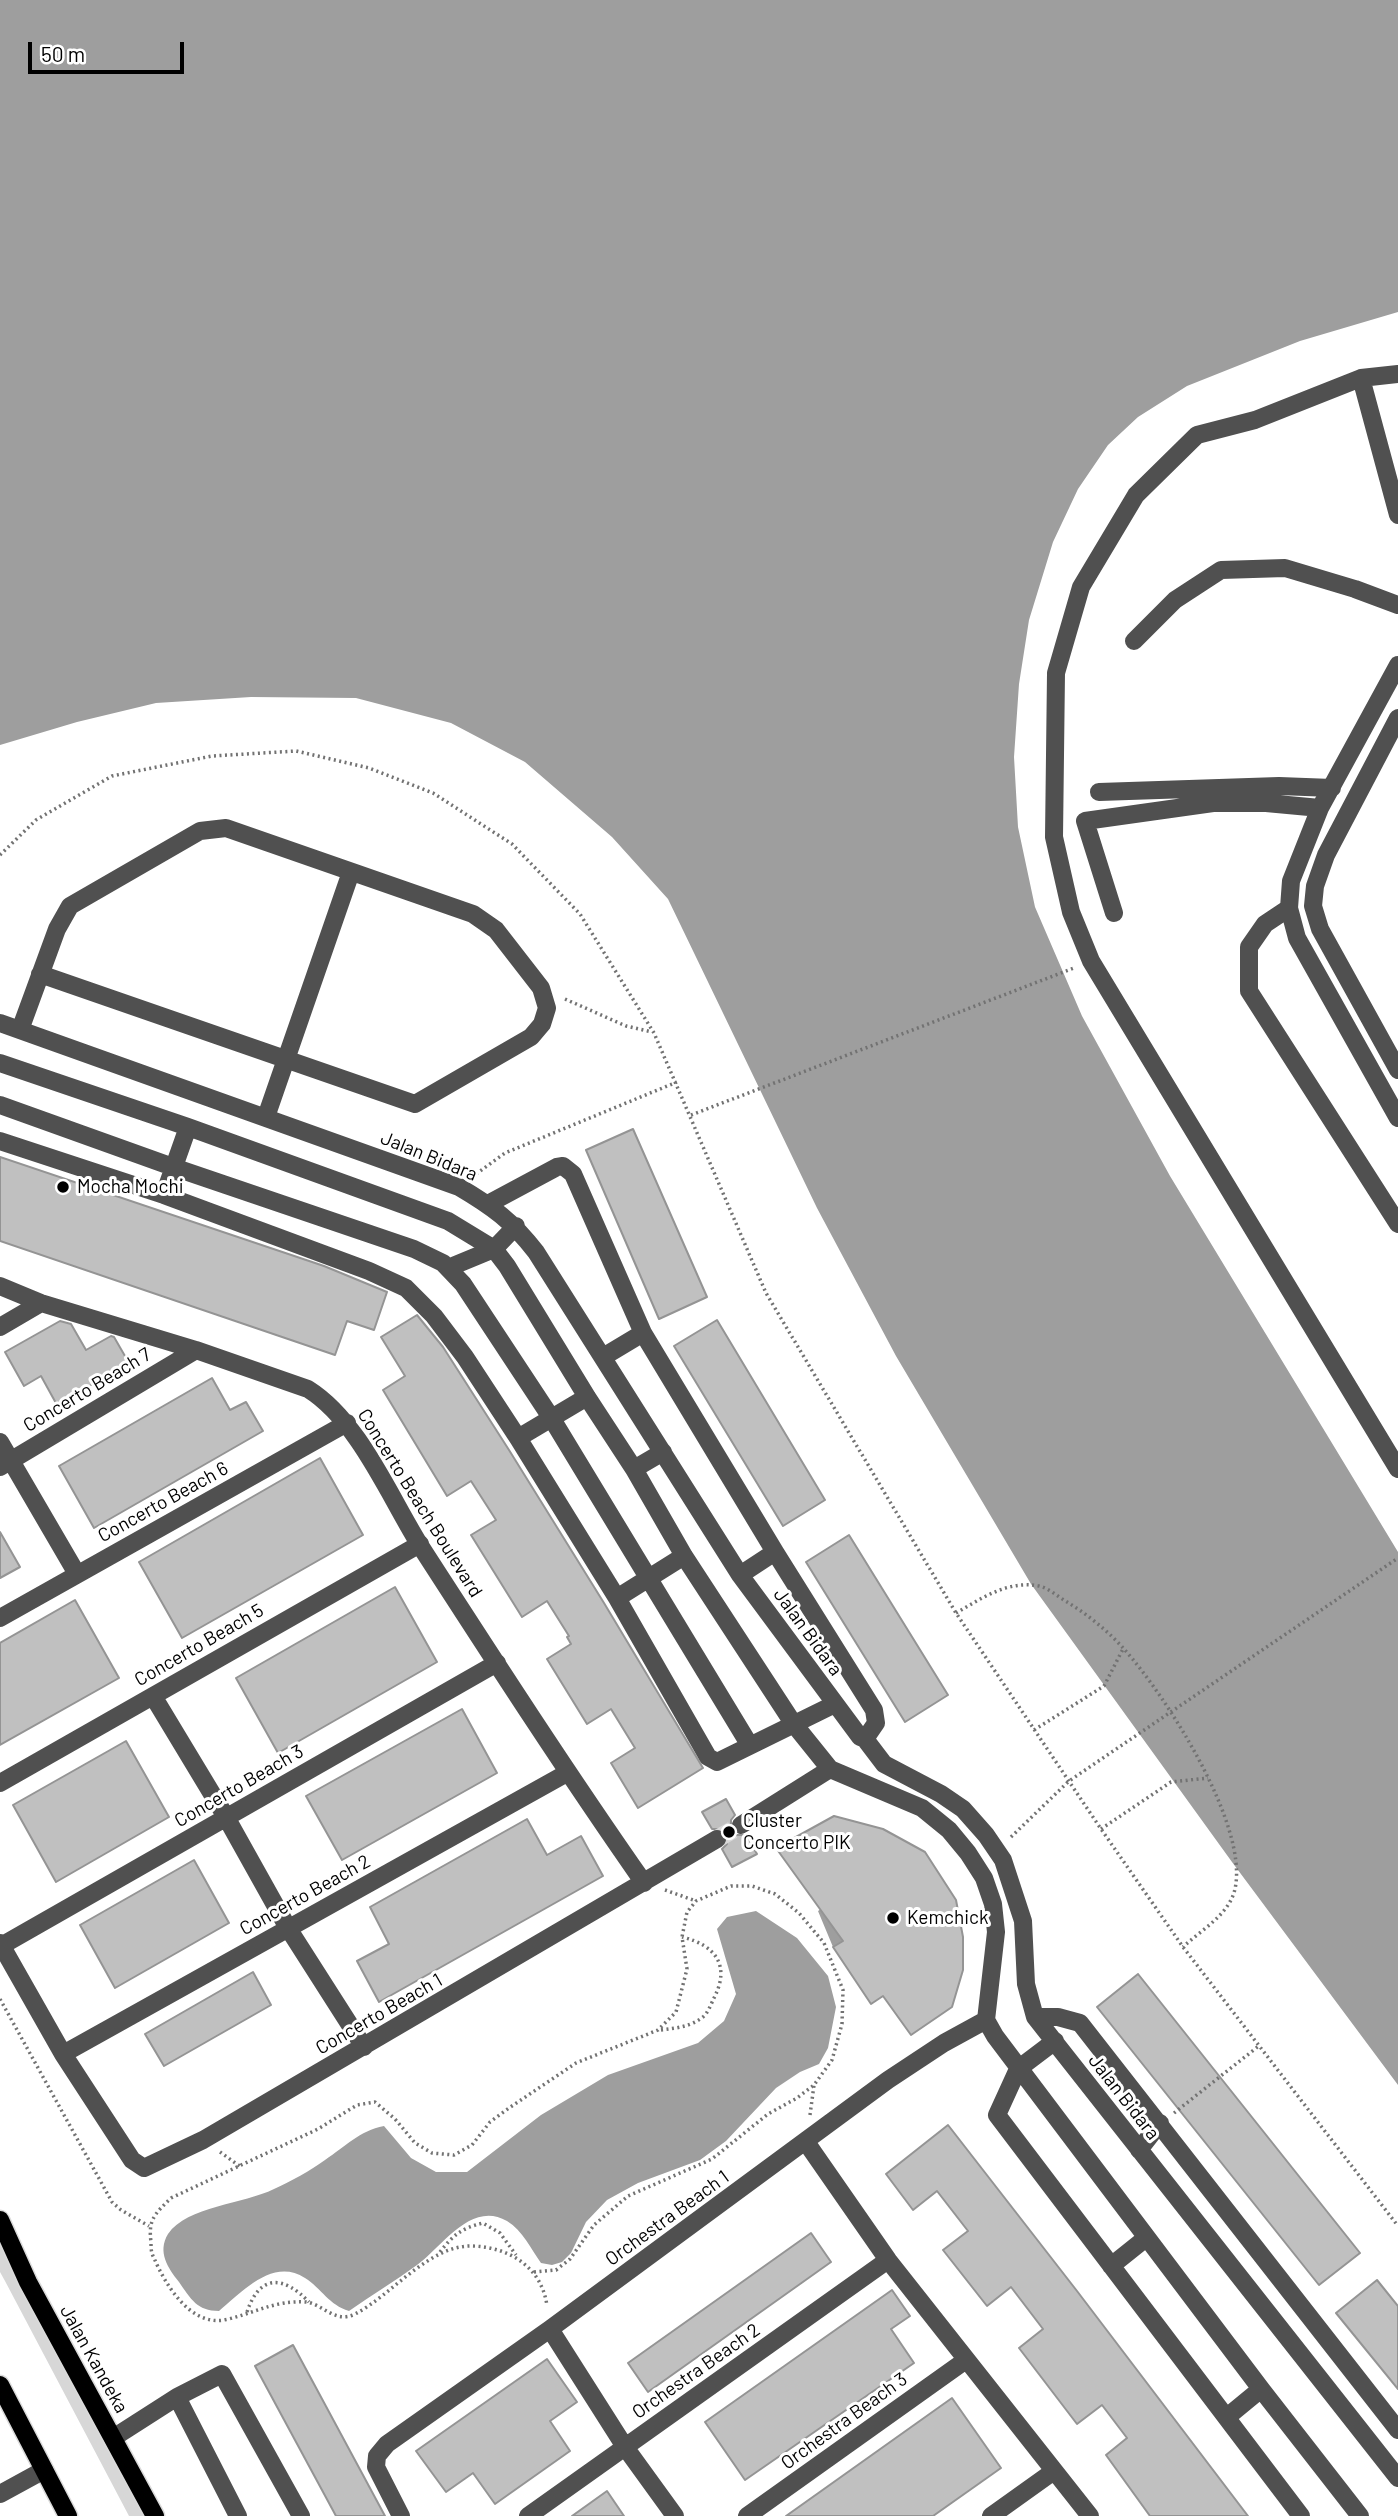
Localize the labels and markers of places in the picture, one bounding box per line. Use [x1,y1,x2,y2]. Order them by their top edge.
place label: Mocha Mochi [77,1176,183,1198]
marker: Mocha Mochi [55,1179,71,1195]
place label: Cluster Concerto PIK [743,1810,851,1854]
marker: Cluster Concerto PIK [721,1824,737,1840]
place label: Kemchick [907,1907,988,1929]
marker: Kemchick [885,1910,901,1926]

